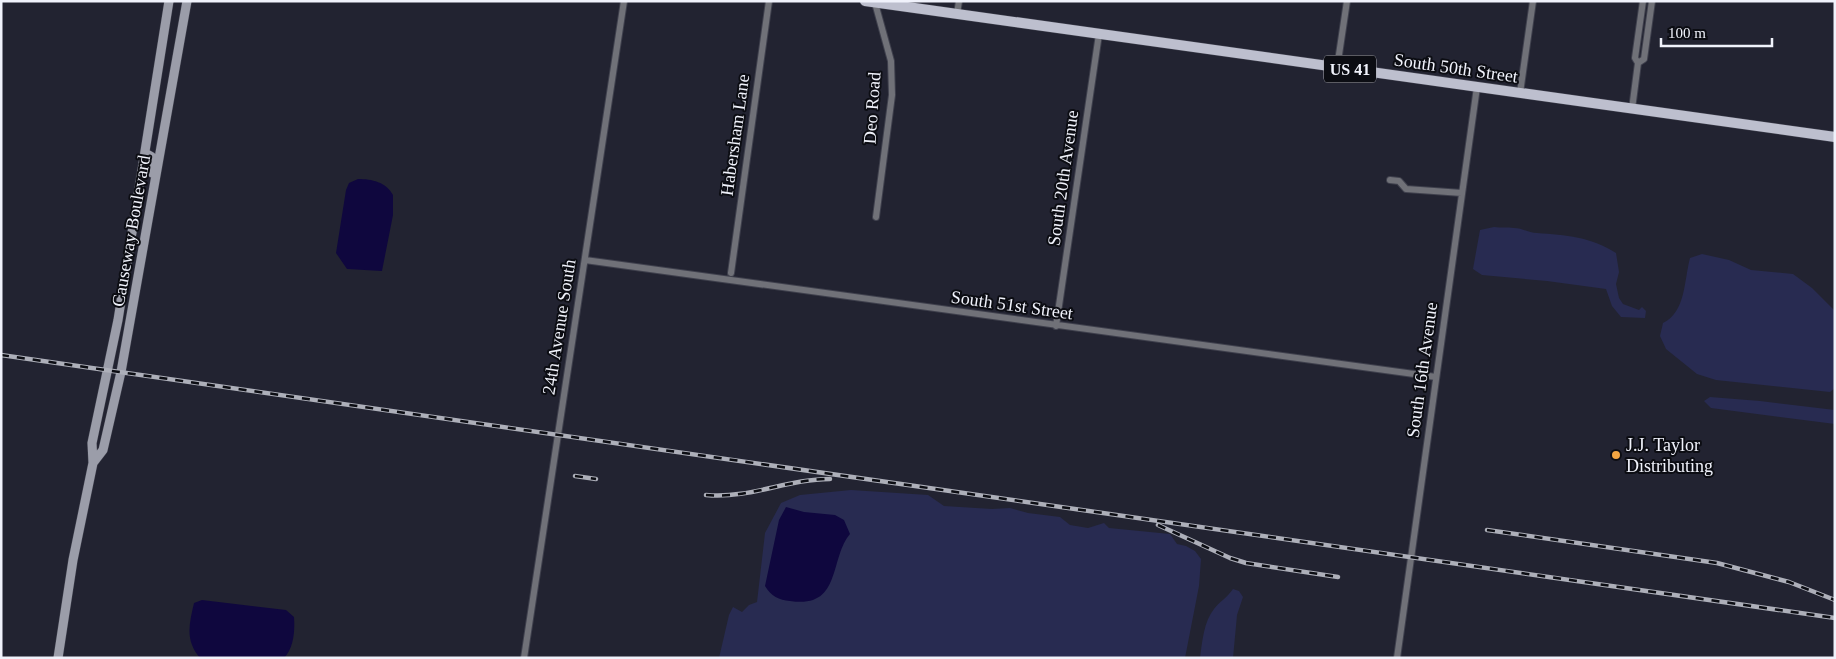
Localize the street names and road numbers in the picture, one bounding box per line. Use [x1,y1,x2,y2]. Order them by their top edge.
street label: South 50th Street [1393,49,1519,87]
road number: US 41 [1324,56,1376,82]
street label: Deo Road [859,71,885,145]
street label: Habersham Lane [717,73,753,197]
street label: South 20th Avenue [1044,109,1082,247]
street label: Causeway Boulevard [108,154,154,308]
street label: 24th Avenue South [538,258,580,396]
street label: South 51st Street [950,287,1074,323]
street label: South 16th Avenue [1403,301,1441,439]

